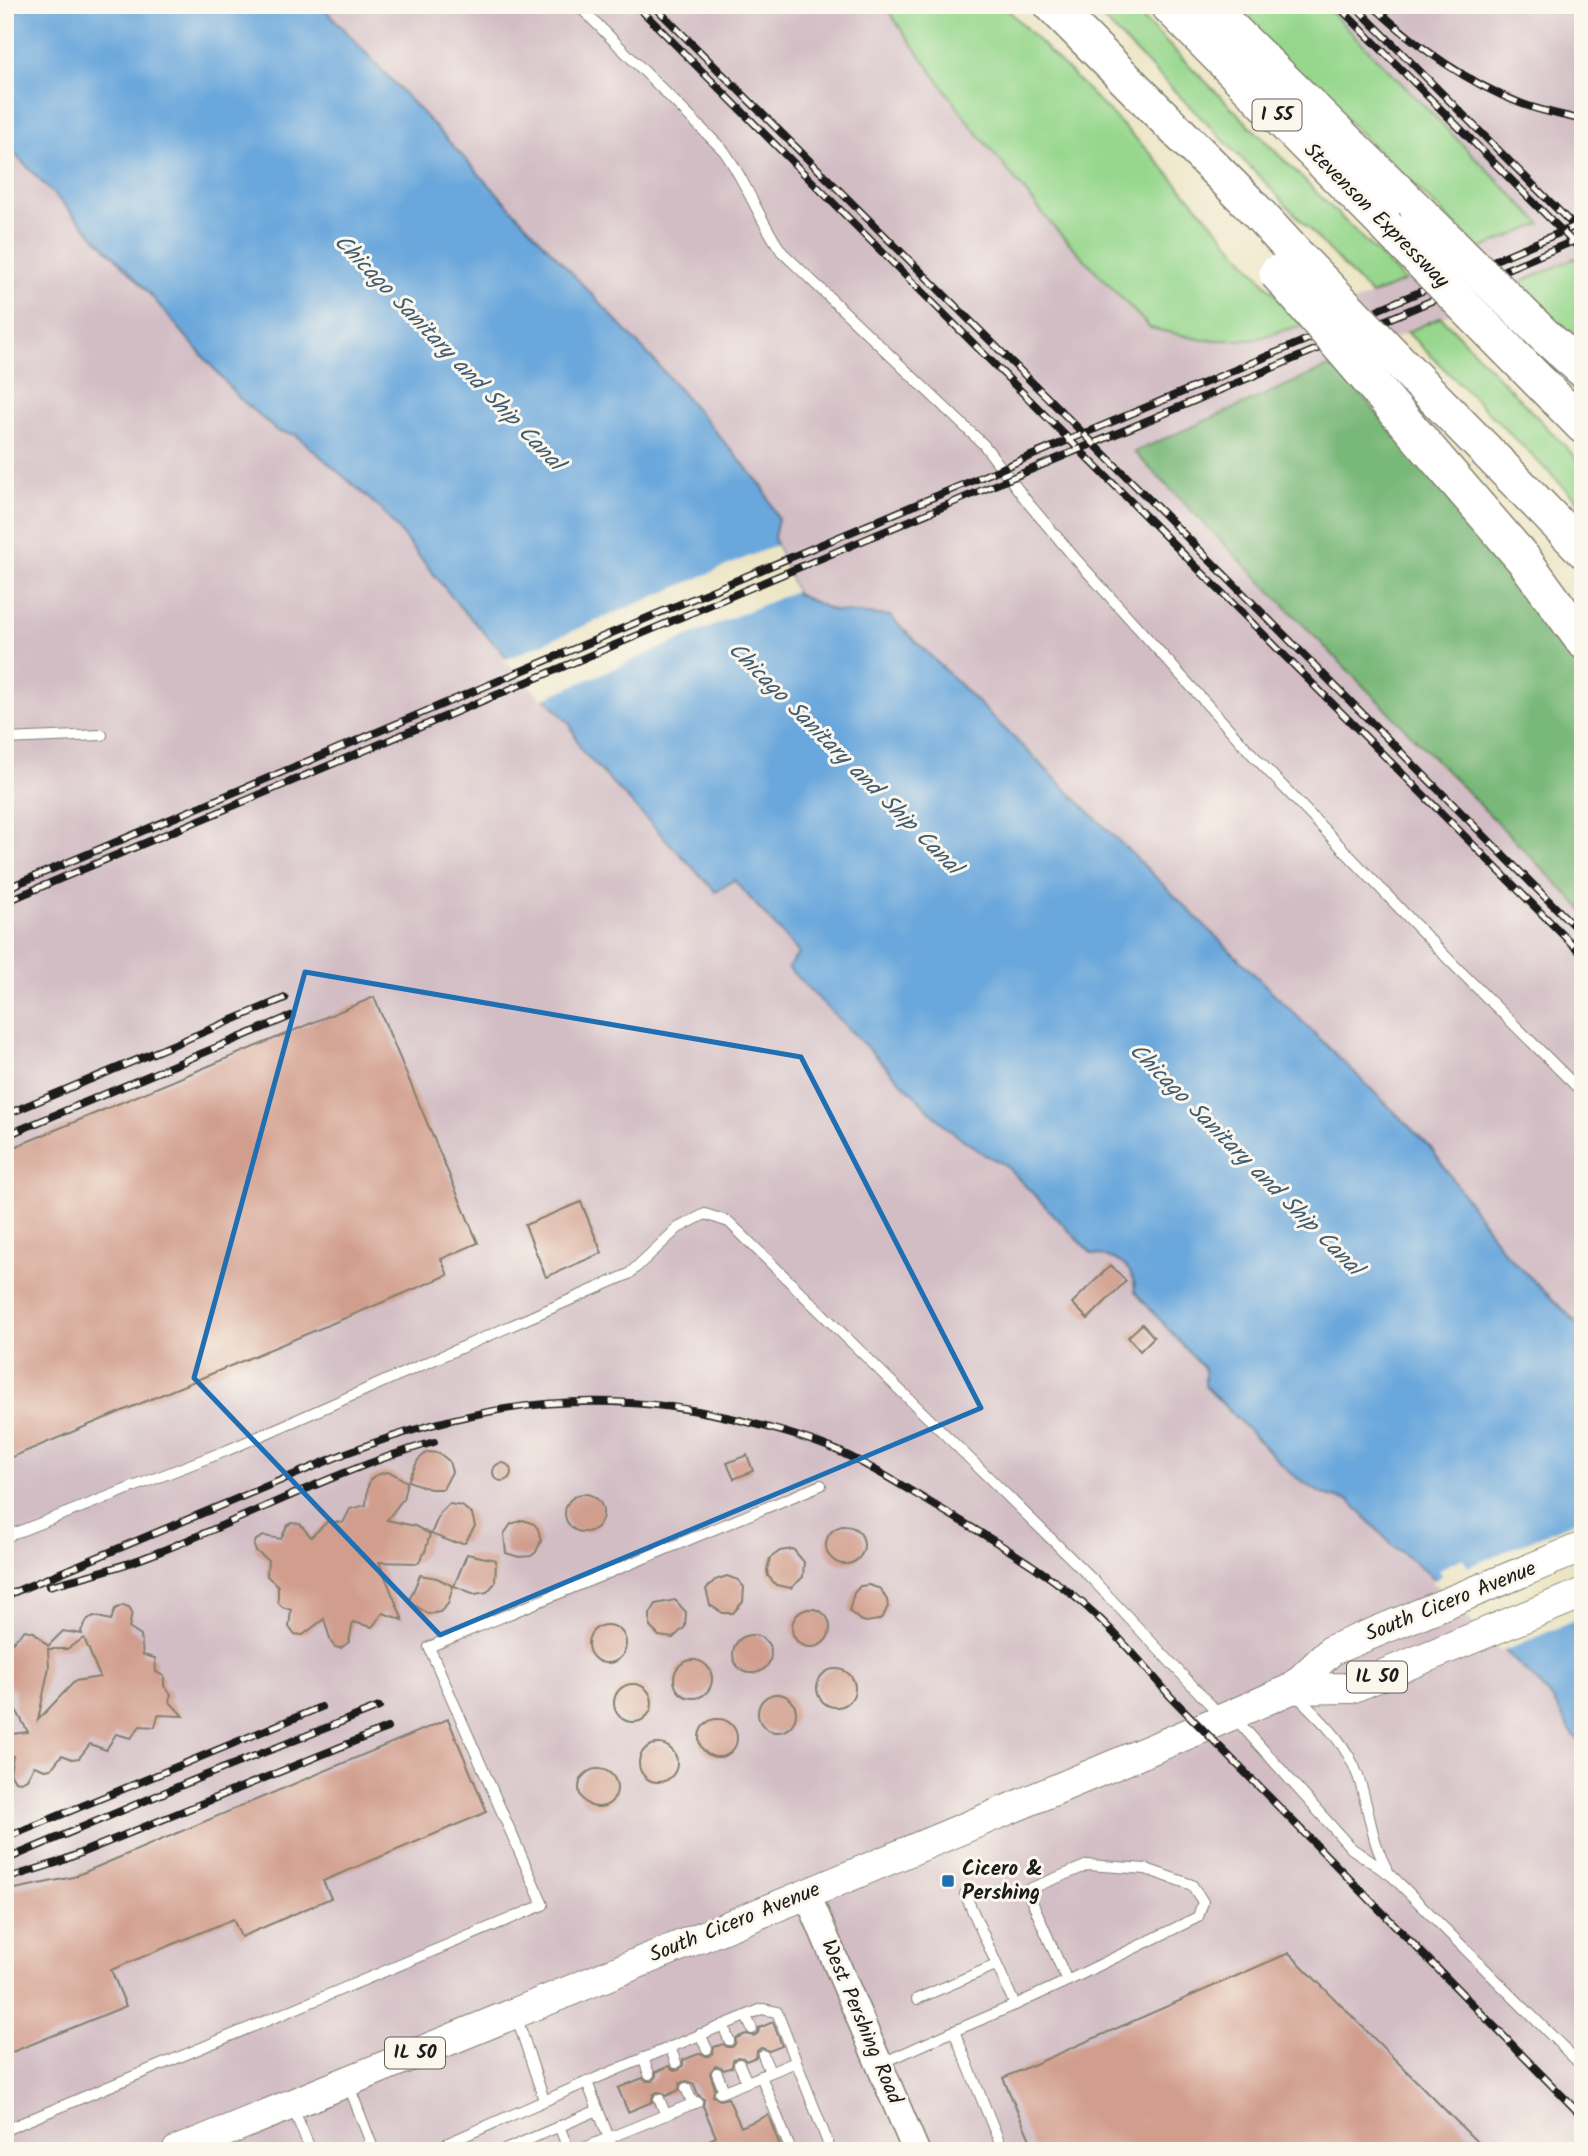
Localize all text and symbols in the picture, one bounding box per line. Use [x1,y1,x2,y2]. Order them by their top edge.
road number: I 55 [1252,99,1302,130]
street label: Stevenson Expressway [1295,135,1457,297]
water label: Chicago Sanitary and Ship Canal [324,226,575,483]
water label: Chicago Sanitary and Ship Canal [719,634,972,887]
water label: Chicago Sanitary and Ship Canal [1120,1035,1373,1288]
street label: South Cicero Avenue [1361,1552,1542,1651]
road number: IL 50 [1347,1662,1407,1693]
place label: Cicero & Pershing [962,1853,1043,1910]
street label: South Cicero Avenue [645,1873,826,1972]
marker: Cicero & Pershing [940,1873,956,1889]
street label: West Pershing Road [811,1935,911,2110]
road number: IL 50 [385,2038,445,2068]

